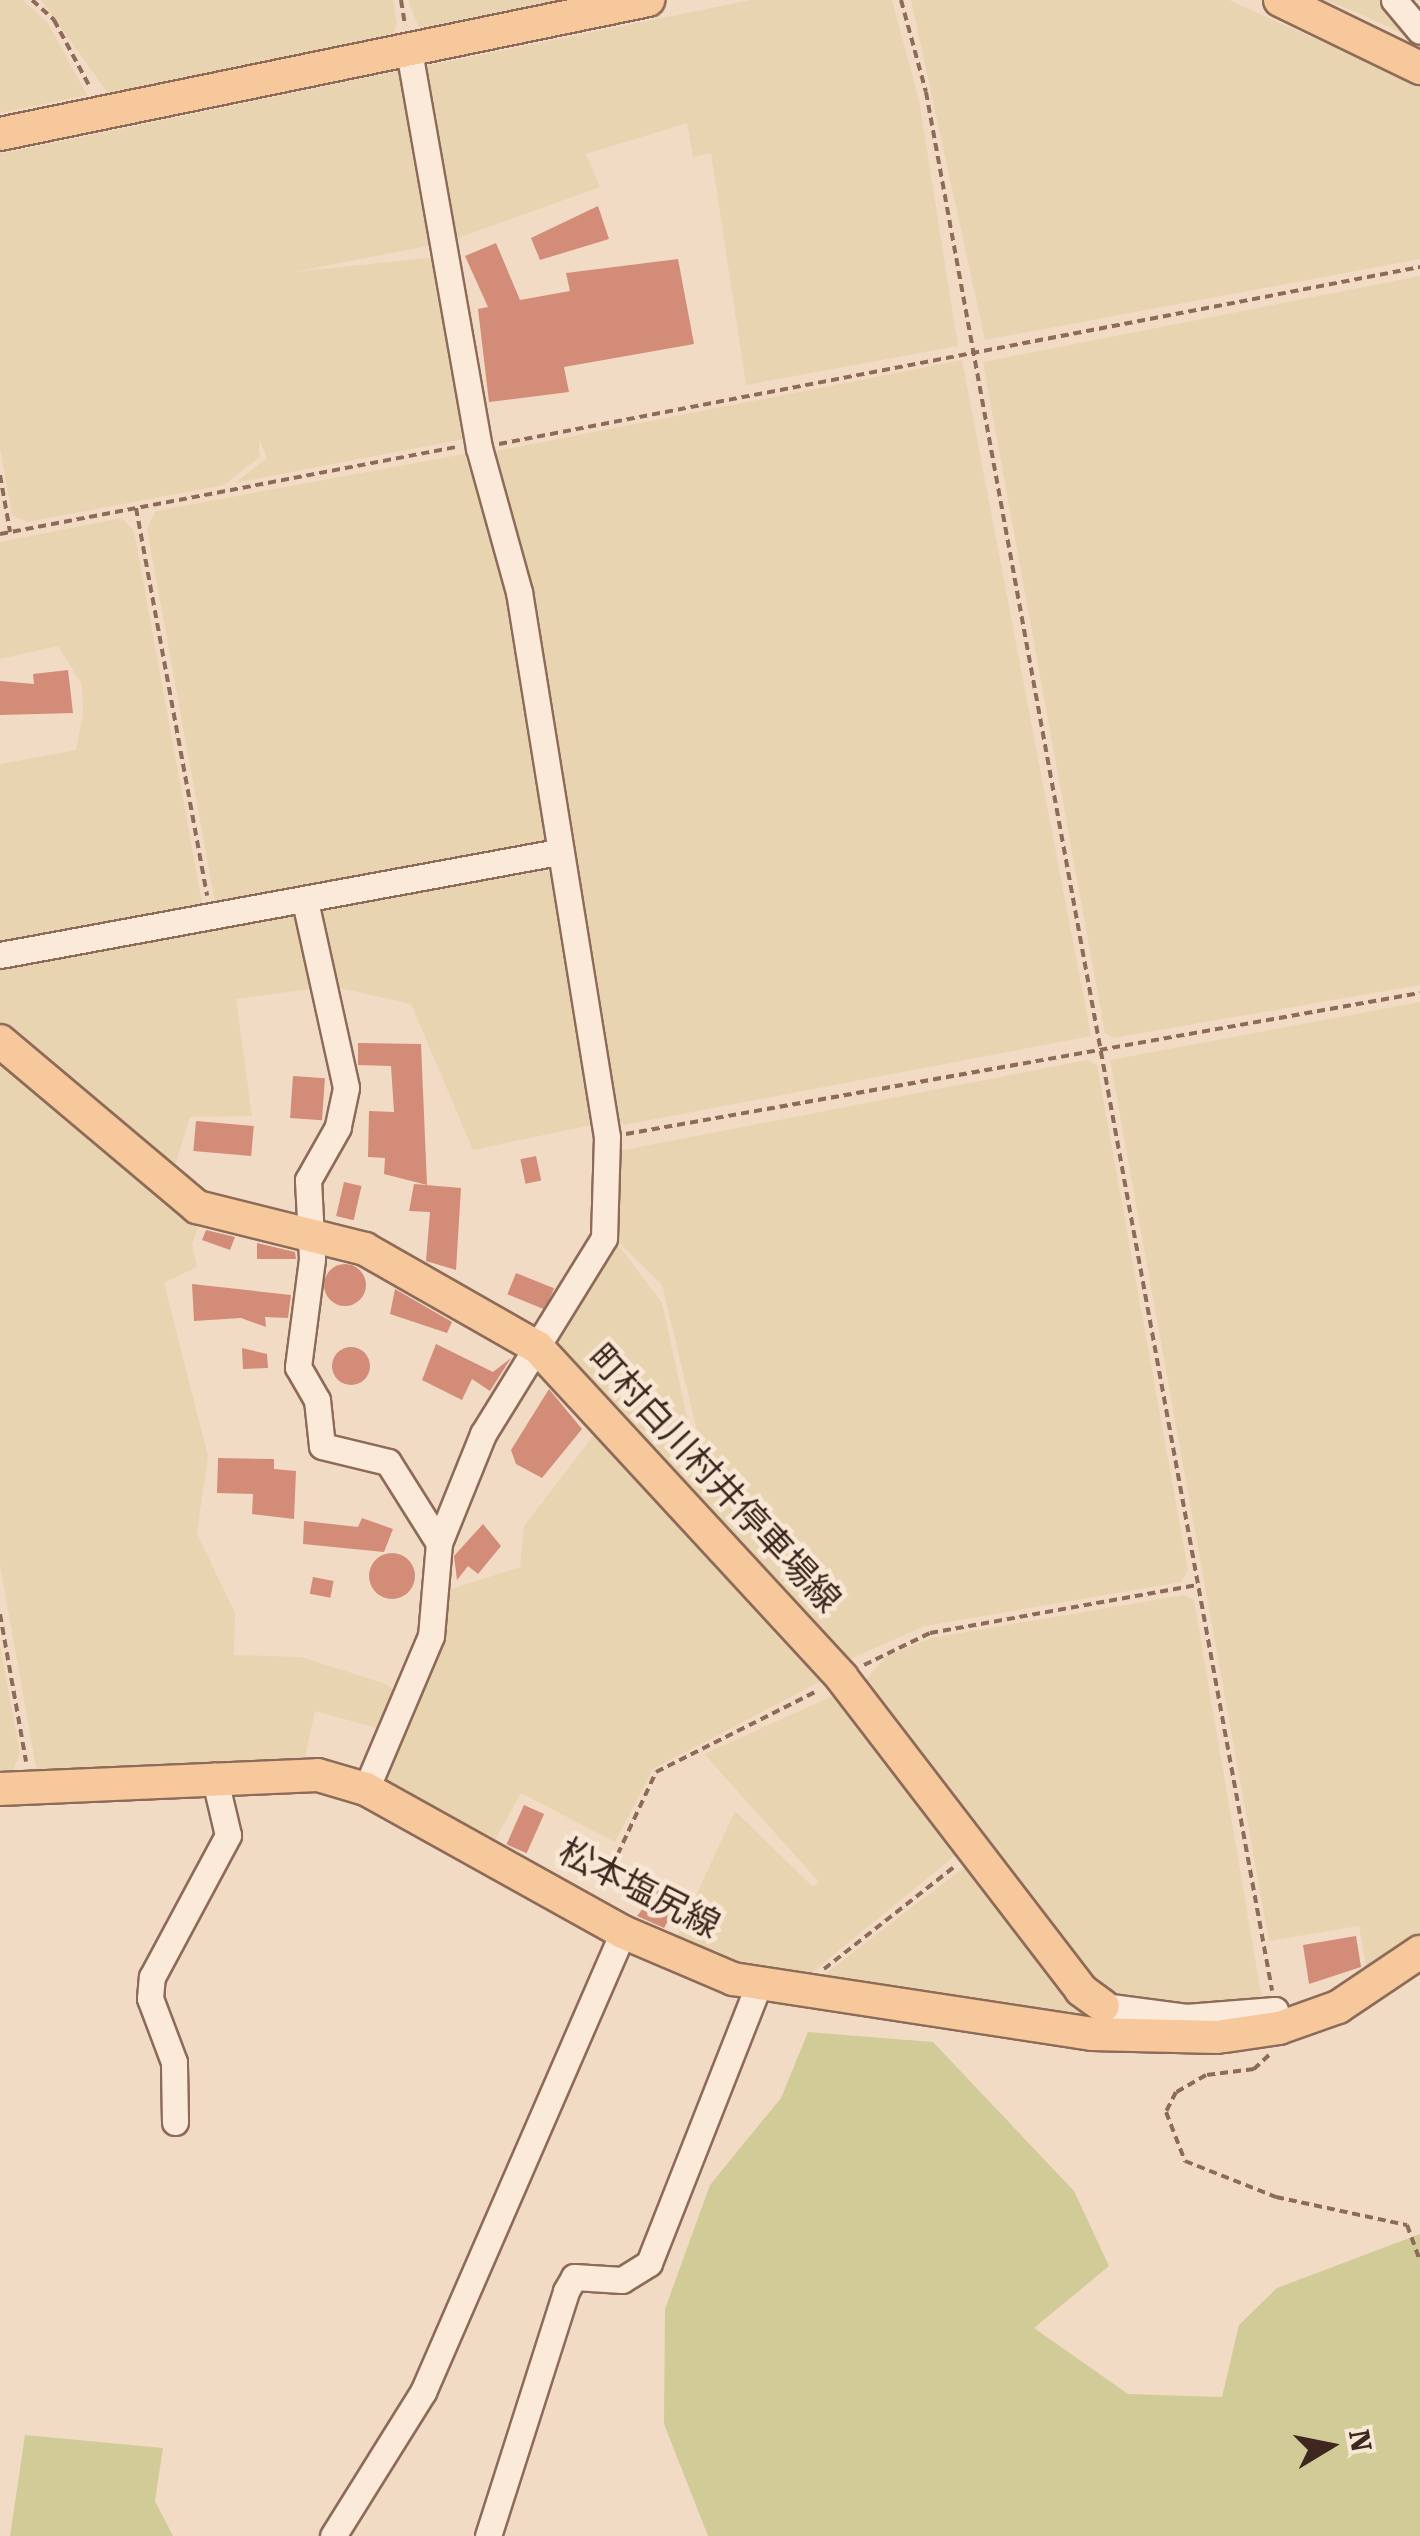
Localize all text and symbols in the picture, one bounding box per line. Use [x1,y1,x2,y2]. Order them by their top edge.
street label: 町村白川村井停車場線 [579,1337,849,1621]
street label: 松本塩尻線 [552,1831,726,1947]
north arrow [1280,2396,1380,2496]
text: N [1342,2427,1378,2454]

